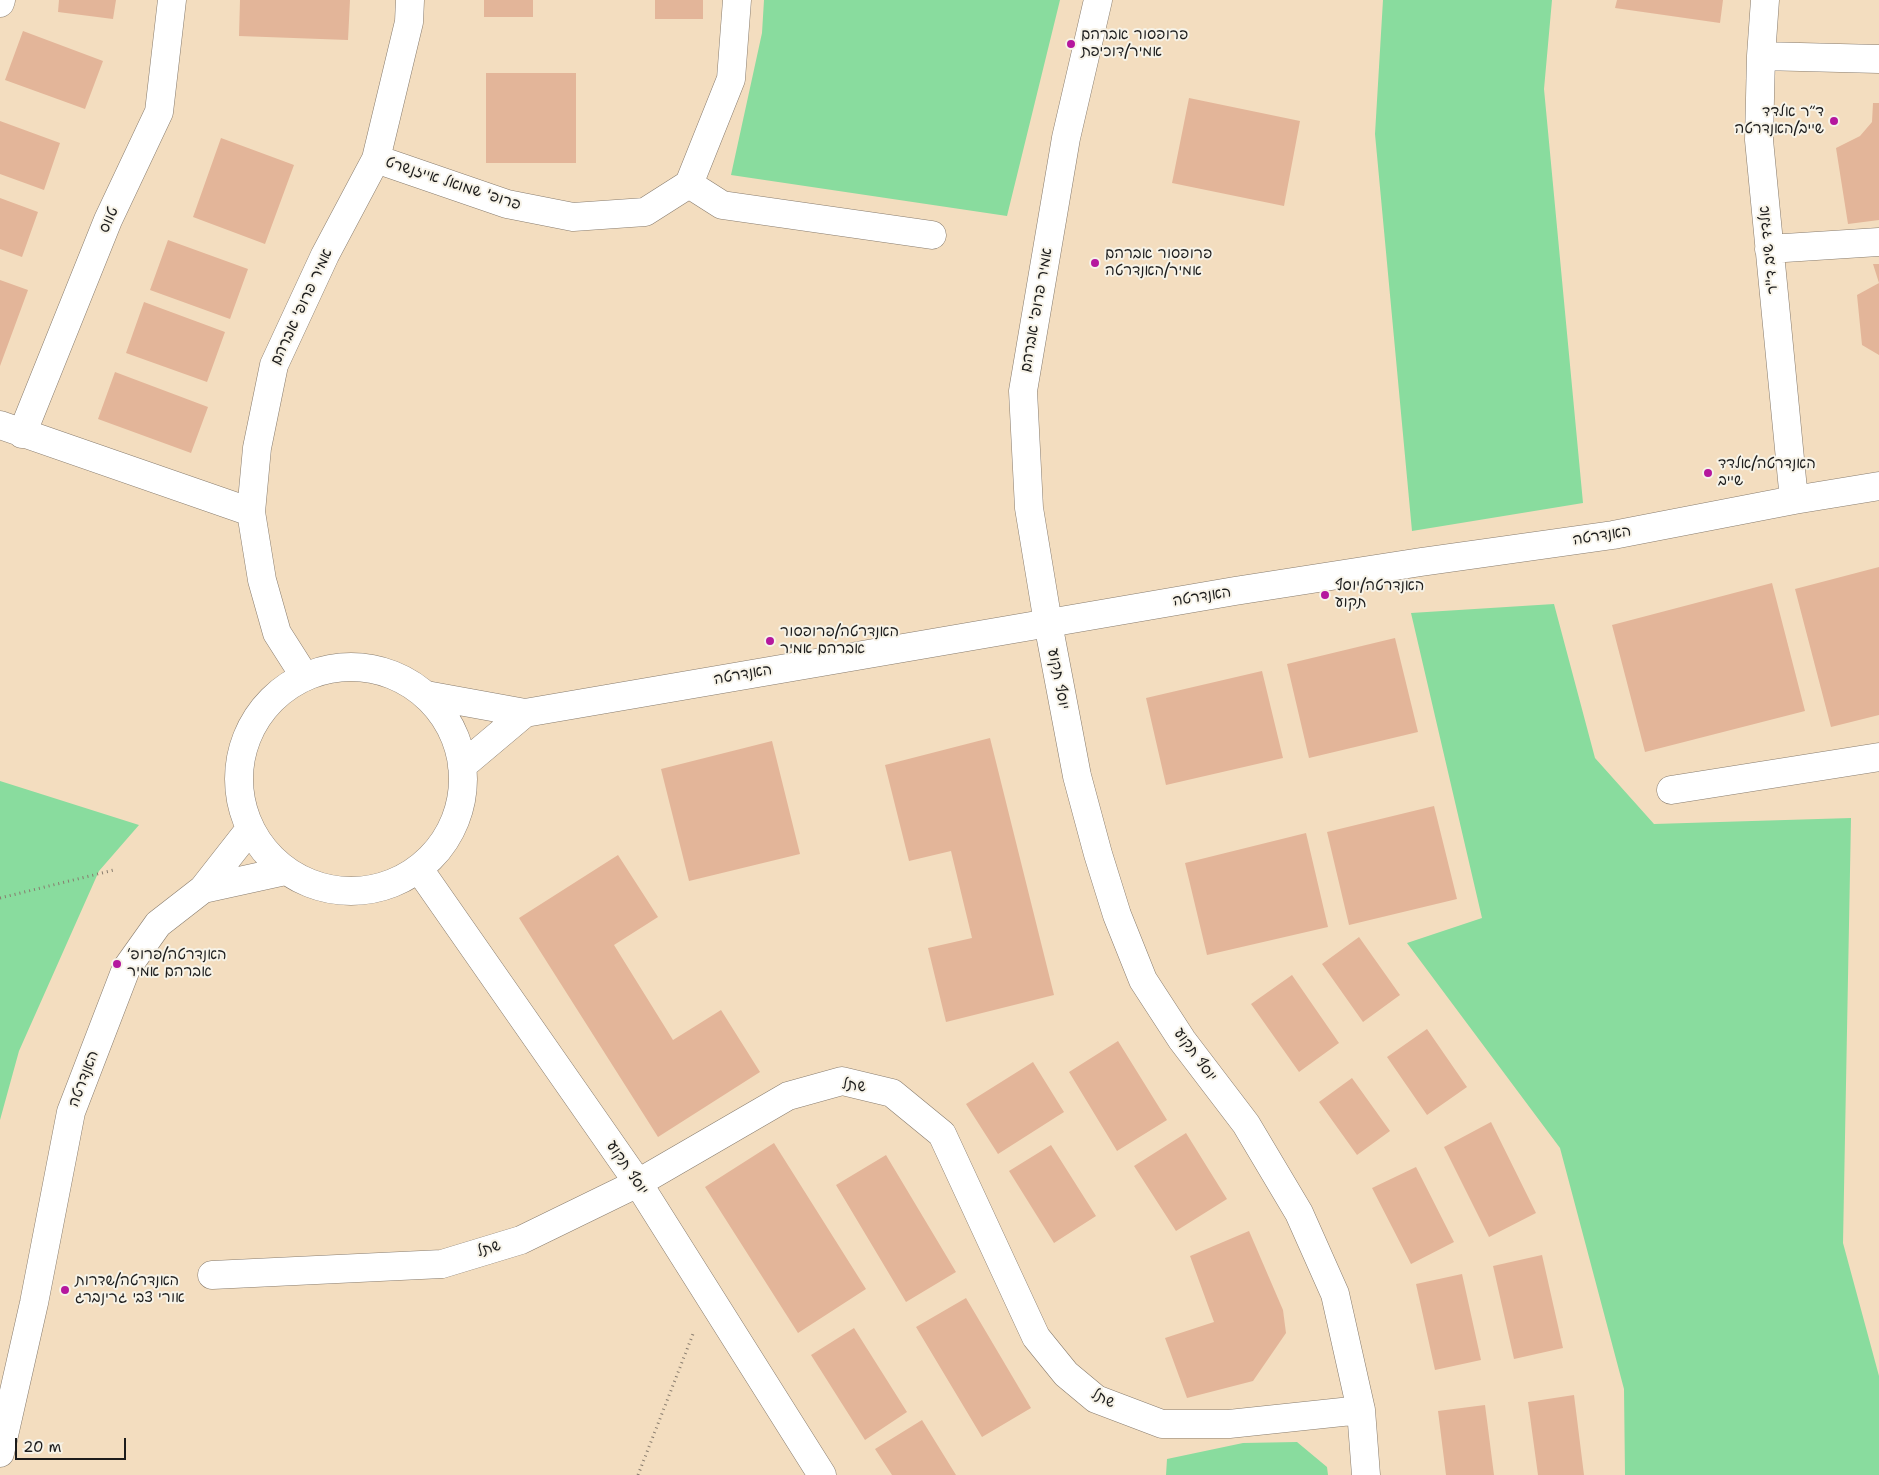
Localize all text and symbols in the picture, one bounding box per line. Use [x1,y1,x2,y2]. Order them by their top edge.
place label: פרופסור אברהם אמיר/דוכיפת [1081,26,1188,61]
marker: פרופסור אברהם אמיר/דוכיפת [1065,38,1077,50]
place label: ד״ר אלדד שייב/האנדרטה [1734,103,1824,138]
marker: ד״ר אלדד שייב/האנדרטה [1828,115,1840,127]
street label: פרופ' שמואל אייזנשרט [383,154,523,214]
street label: טווס [95,204,123,236]
street label: אלדד שיב ד"ר [1755,205,1783,295]
place label: פרופסור אברהם אמיר/האנדרטה [1105,245,1212,280]
street label: אמיר פרופ' אברהם [267,246,337,368]
street label: אמיר פרופ' אברהם [1017,246,1057,374]
marker: פרופסור אברהם אמיר/האנדרטה [1089,257,1101,269]
place label: האנדרטה/אלדד שייב [1718,455,1816,490]
marker: האנדרטה/אלדד שייב [1702,467,1714,479]
street label: האנדרטה [1571,522,1633,550]
place label: האנדרטה/יוסף תקוע [1335,577,1424,612]
street label: האנדרטה [1171,583,1233,611]
marker: האנדרטה/יוסף תקוע [1319,589,1331,601]
place label: האנדרטה/פרופסור אברהם אמיר [780,623,899,658]
marker: האנדרטה/פרופסור אברהם אמיר [764,635,776,647]
street label: יוסף תקוע [1043,647,1073,711]
street label: האנדרטה [712,661,774,689]
place label: האנדרטה/פרופ׳ אברהם אמיר [127,946,227,981]
marker: האנדרטה/פרופ׳ אברהם אמיר [111,958,123,970]
street label: יוסף תקוע [1170,1025,1220,1085]
street label: האנדרטה [65,1048,103,1110]
street label: שתל [841,1075,867,1097]
street label: יוסף תקוע [602,1137,652,1199]
street label: שתל [475,1237,503,1261]
place label: האנדרטה/שדרות אורי צבי גרינברג [75,1272,185,1307]
marker: האנדרטה/שדרות אורי צבי גרינברג [59,1284,71,1296]
street label: שתל [1088,1386,1118,1412]
scale bar [18,1428,129,1460]
text: 20 m [23,1437,62,1457]

